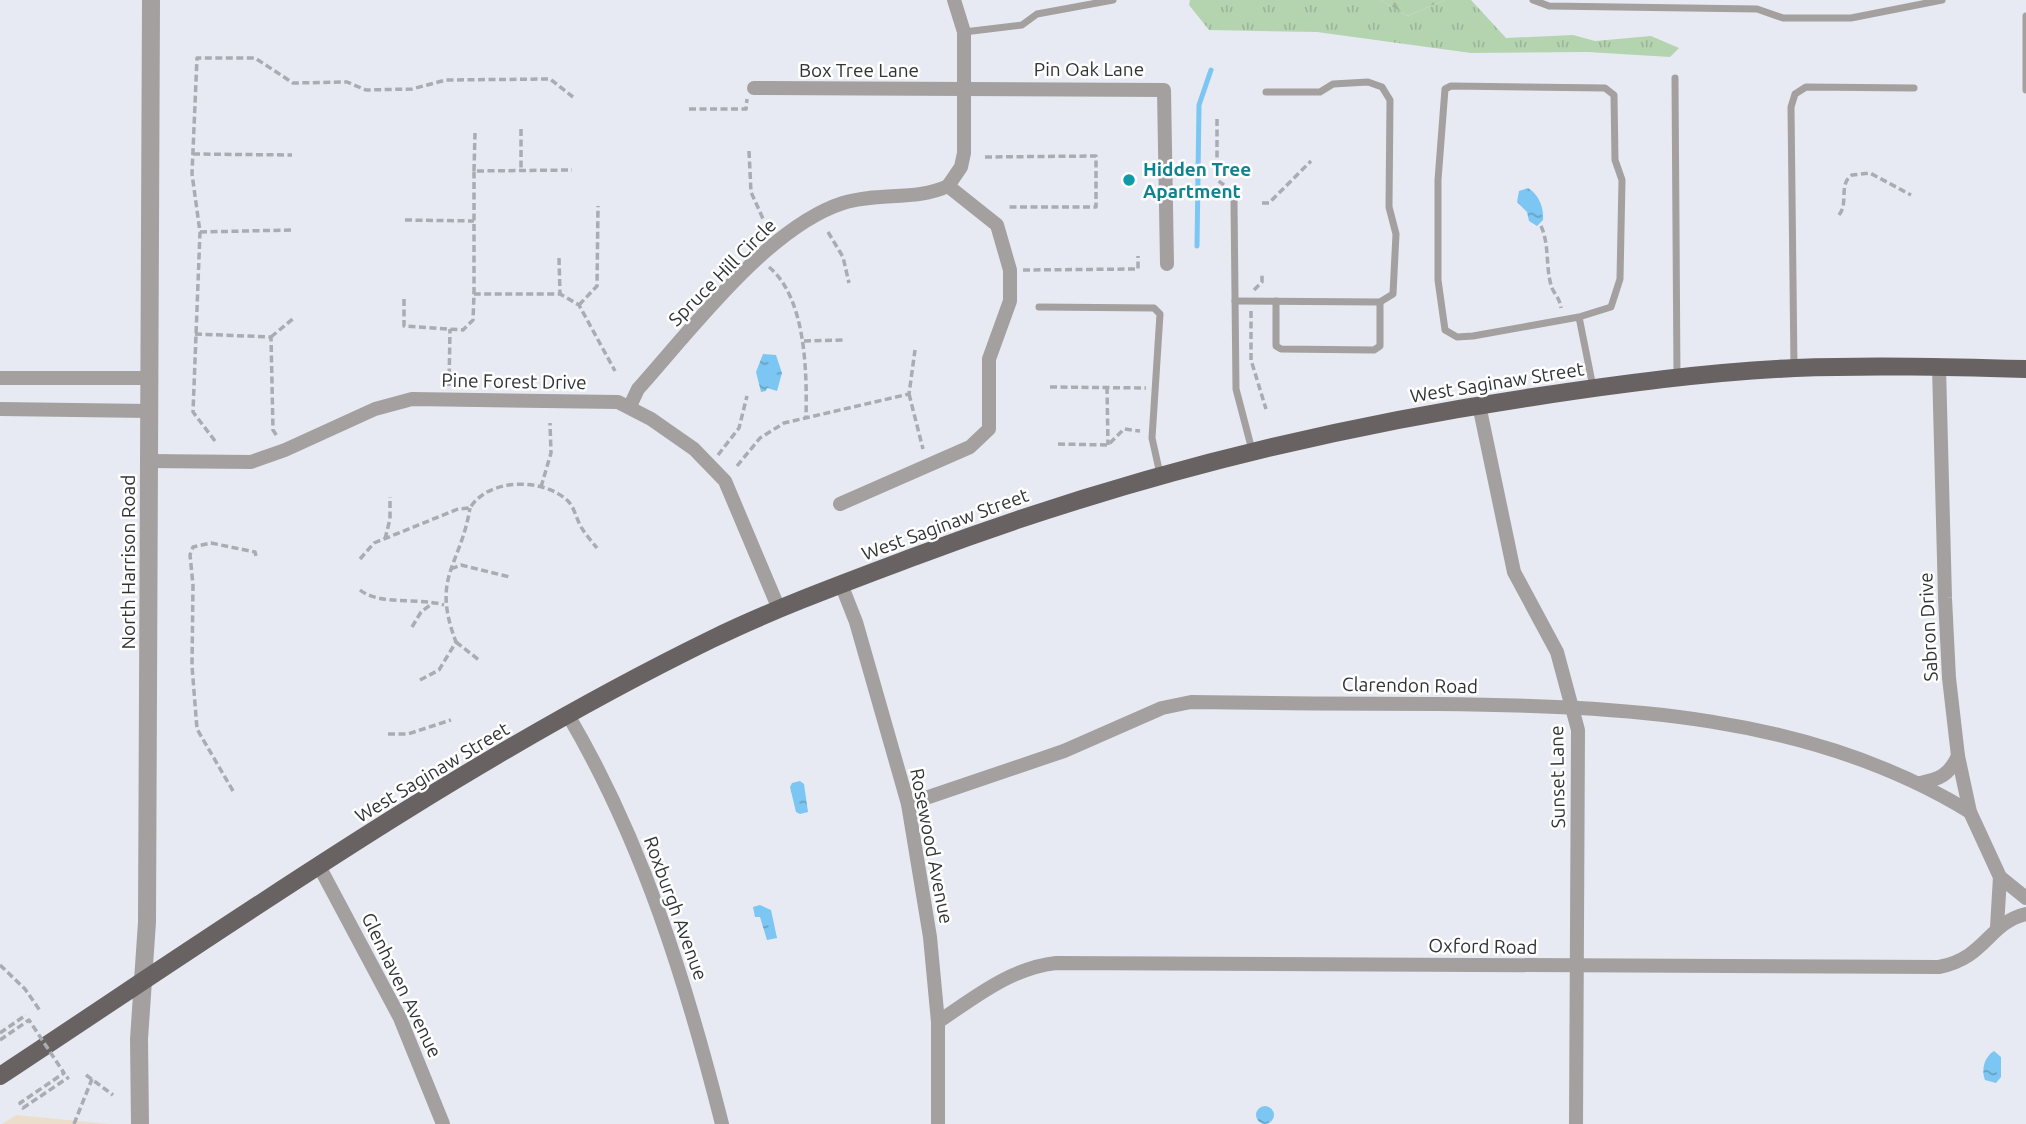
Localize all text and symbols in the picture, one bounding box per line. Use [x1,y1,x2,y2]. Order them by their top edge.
street label: Pin Oak Lane [1034,58,1144,80]
street label: Box Tree Lane [799,59,919,81]
place label: Hidden Tree Apartment [1143,158,1251,202]
marker: Hidden Tree Apartment [1121,172,1137,188]
street label: Spruce Hill Circle [664,214,780,330]
street label: West Saginaw Street [1408,357,1586,407]
street label: Pine Forest Drive [441,369,587,393]
street label: North Harrison Road [117,475,139,649]
street label: West Saginaw Street [859,483,1032,564]
street label: Sabron Drive [1914,572,1942,682]
street label: Clarendon Road [1342,673,1478,697]
street label: West Saginaw Street [351,717,513,827]
street label: Sunset Lane [1545,725,1569,829]
street label: Rosewood Avenue [906,766,958,926]
street label: Roxburgh Avenue [640,833,712,983]
street label: Glenhaven Avenue [357,909,447,1061]
street label: Oxford Road [1428,934,1538,958]

